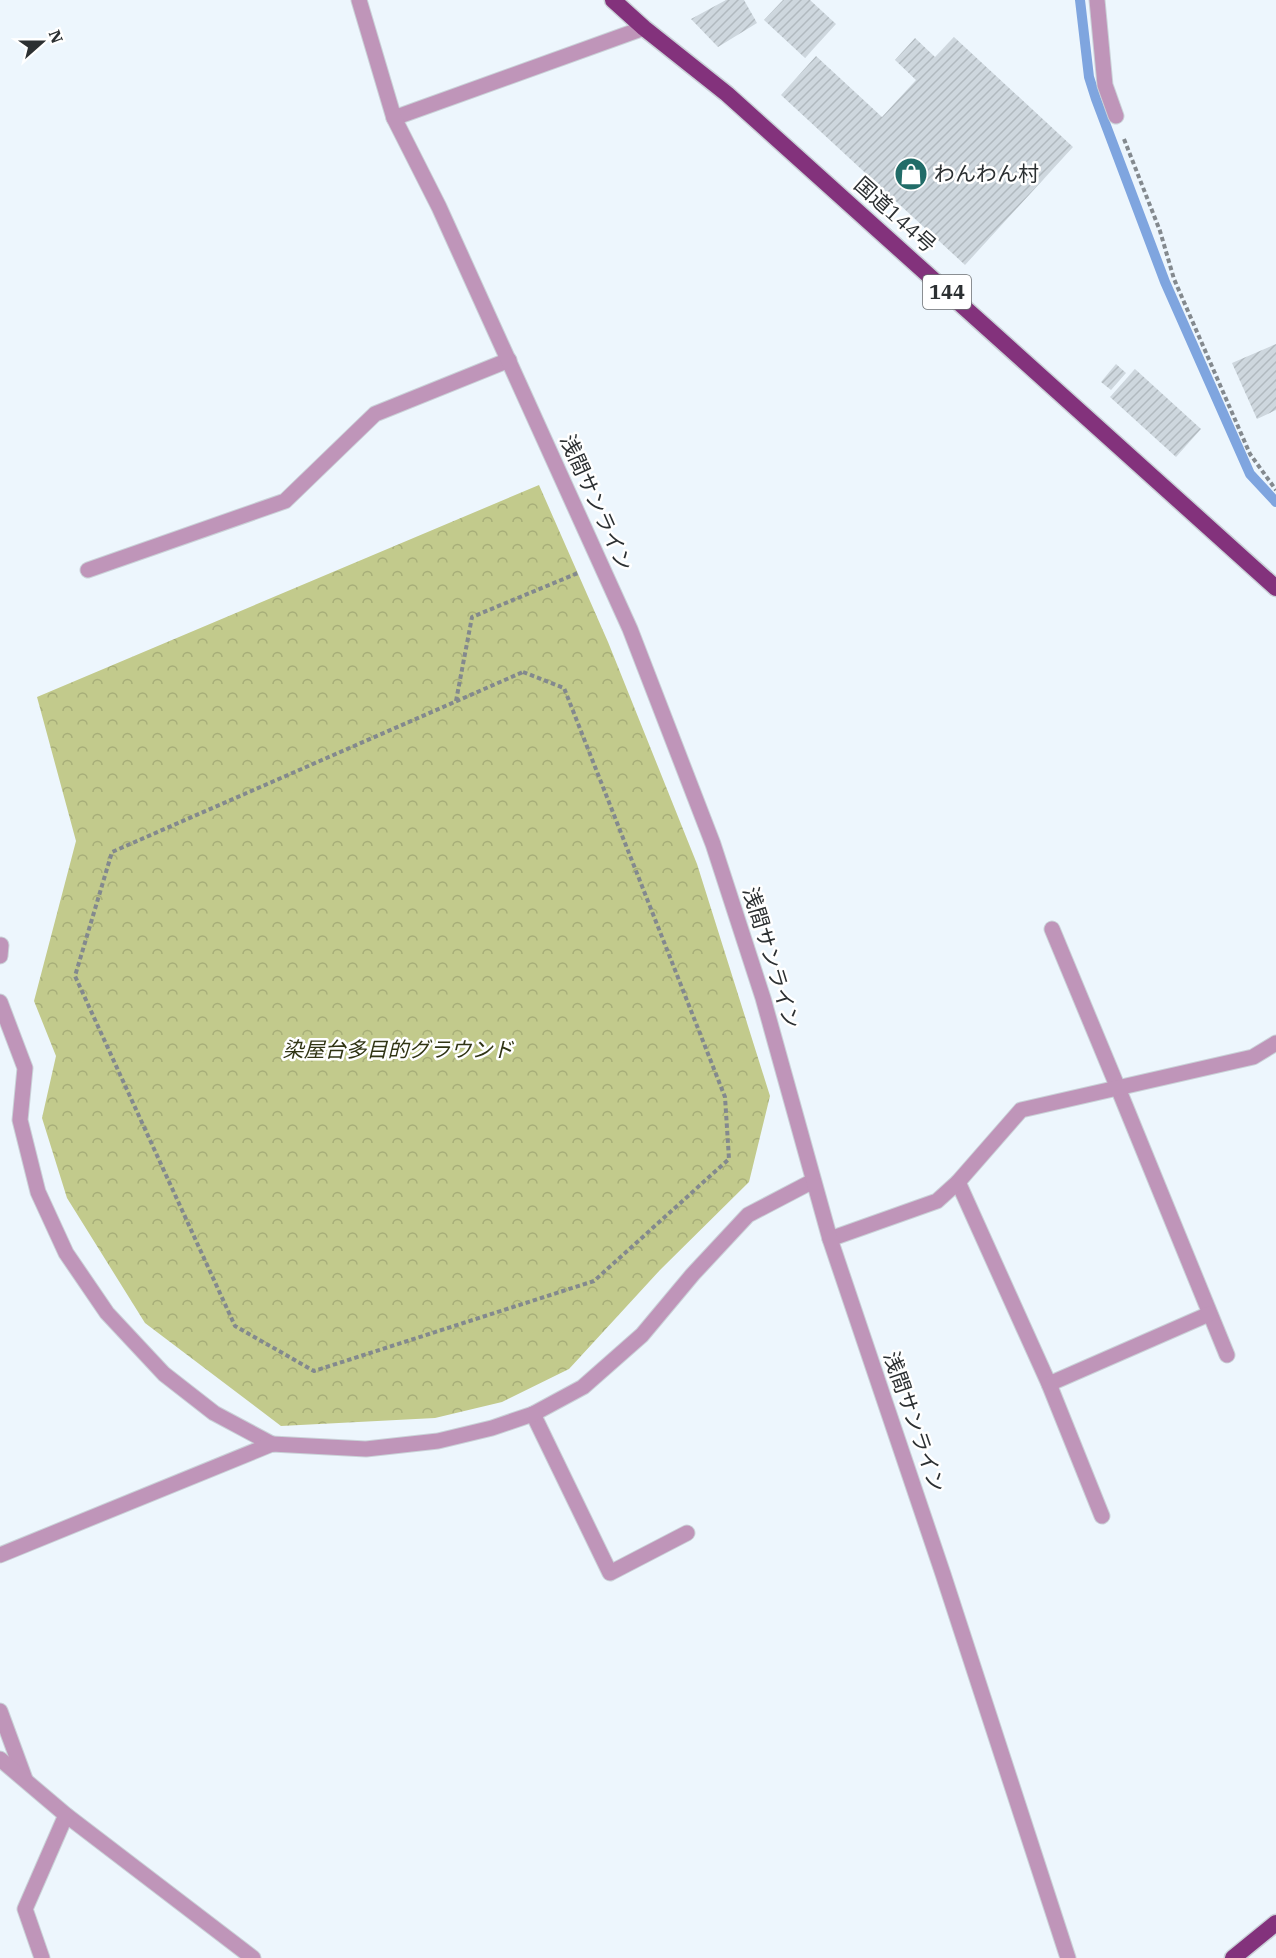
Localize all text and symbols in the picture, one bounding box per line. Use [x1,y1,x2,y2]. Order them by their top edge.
north arrow [12,12,72,72]
text: N [44,27,68,46]
shop icon: わんわん村 [893,156,929,192]
place label: わんわん村 [934,159,1039,187]
street label: 国道144号 [849,170,942,258]
road number: 144 [923,275,971,309]
street label: 浅間サンライン [554,430,640,575]
street label: 浅間サンライン [737,883,807,1032]
park label: 染屋台多目的グラウンド [283,1035,514,1063]
street label: 浅間サンライン [878,1348,952,1496]

